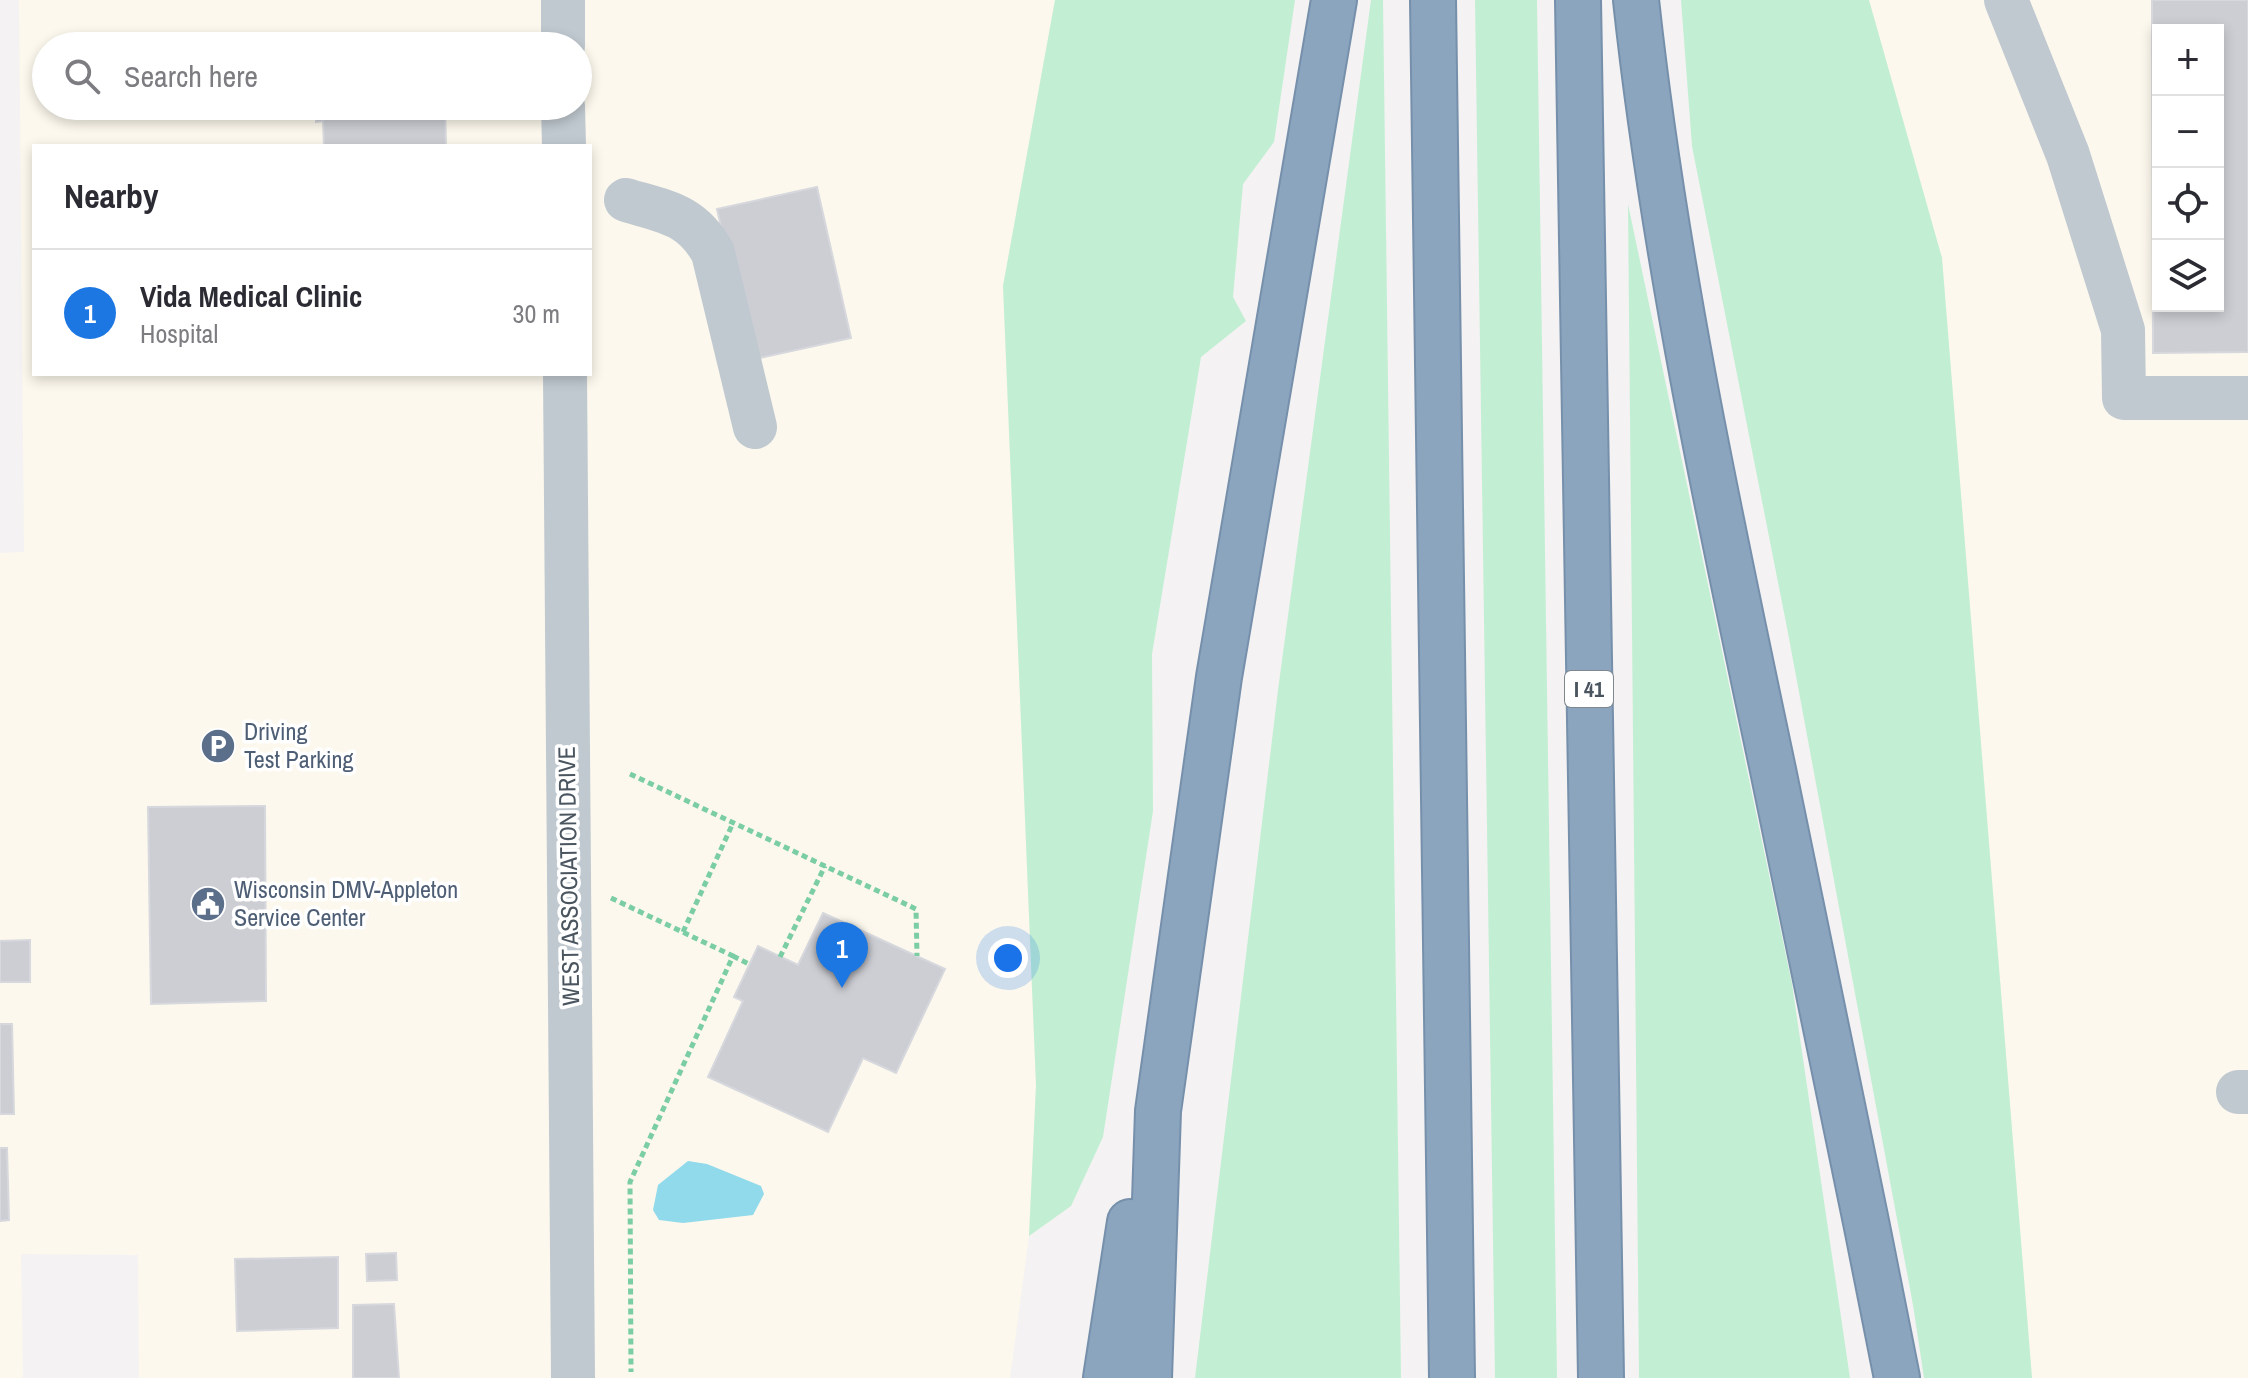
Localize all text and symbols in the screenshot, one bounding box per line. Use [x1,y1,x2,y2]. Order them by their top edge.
map controls [2152,24,2224,312]
button: + [2152,24,2224,96]
search box [32,32,592,120]
icon: search [60,54,104,98]
text: Search here [124,56,258,96]
button: − [2152,96,2224,168]
button: locate [2152,168,2224,240]
text: Nearby [64,173,159,219]
button: layers [2152,240,2224,312]
text: Vida Medical Clinic [140,276,362,316]
text: 1 [84,296,96,331]
text: 30 m [513,296,560,331]
text: Hospital [140,316,218,351]
road number: I 41 [1565,671,1613,707]
place label: Driving Test Parking [244,715,353,775]
parking icon: Driving Test Parking [199,727,237,765]
street label: WEST ASSOCIATION DRIVE [550,746,586,1006]
place label: Wisconsin DMV-Appleton Service Center [234,873,458,933]
public building icon: Wisconsin DMV-Appleton Service Center [189,885,227,923]
pin: 1 [816,922,868,988]
your location [988,938,1028,978]

